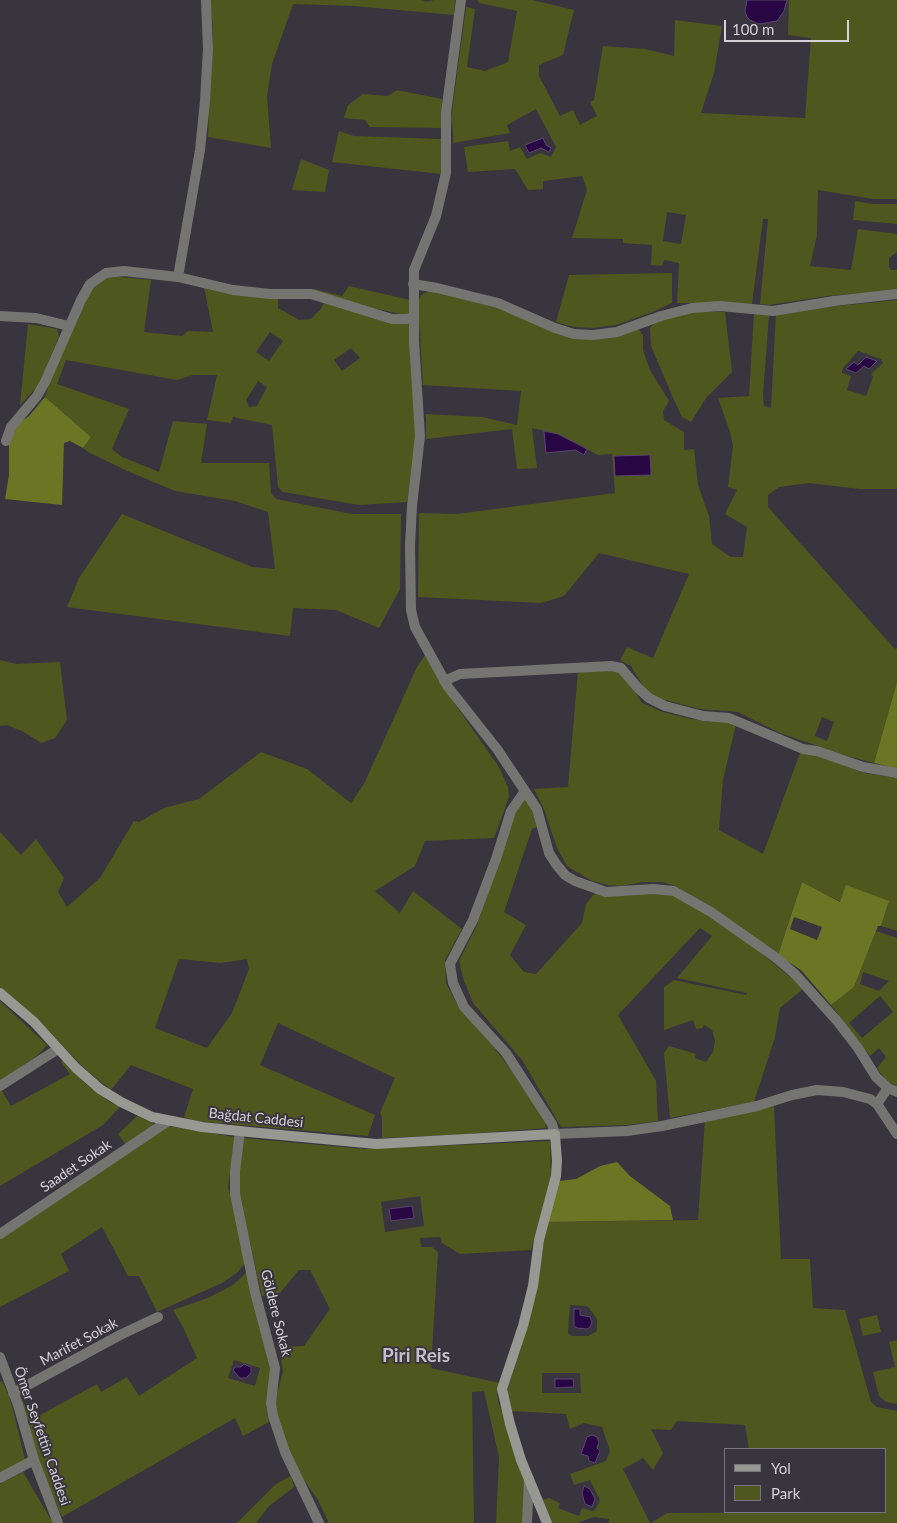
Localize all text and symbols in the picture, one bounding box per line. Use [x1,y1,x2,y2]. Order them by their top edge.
scale bar [727,10,852,42]
text: 100 m [732,20,774,38]
street label: Bağdat Caddesi [208,1105,304,1131]
street label: Saadet Sokak [37,1136,115,1196]
street label: Göldere Sokak [257,1268,295,1358]
street label: Marifet Sokak [37,1315,121,1369]
district label: Piri Reis [382,1345,450,1367]
street label: Ömer Seyfettin Caddesi [10,1364,74,1508]
legend [724,1448,887,1513]
text: Yol [771,1459,791,1477]
text: Park [771,1484,800,1502]

